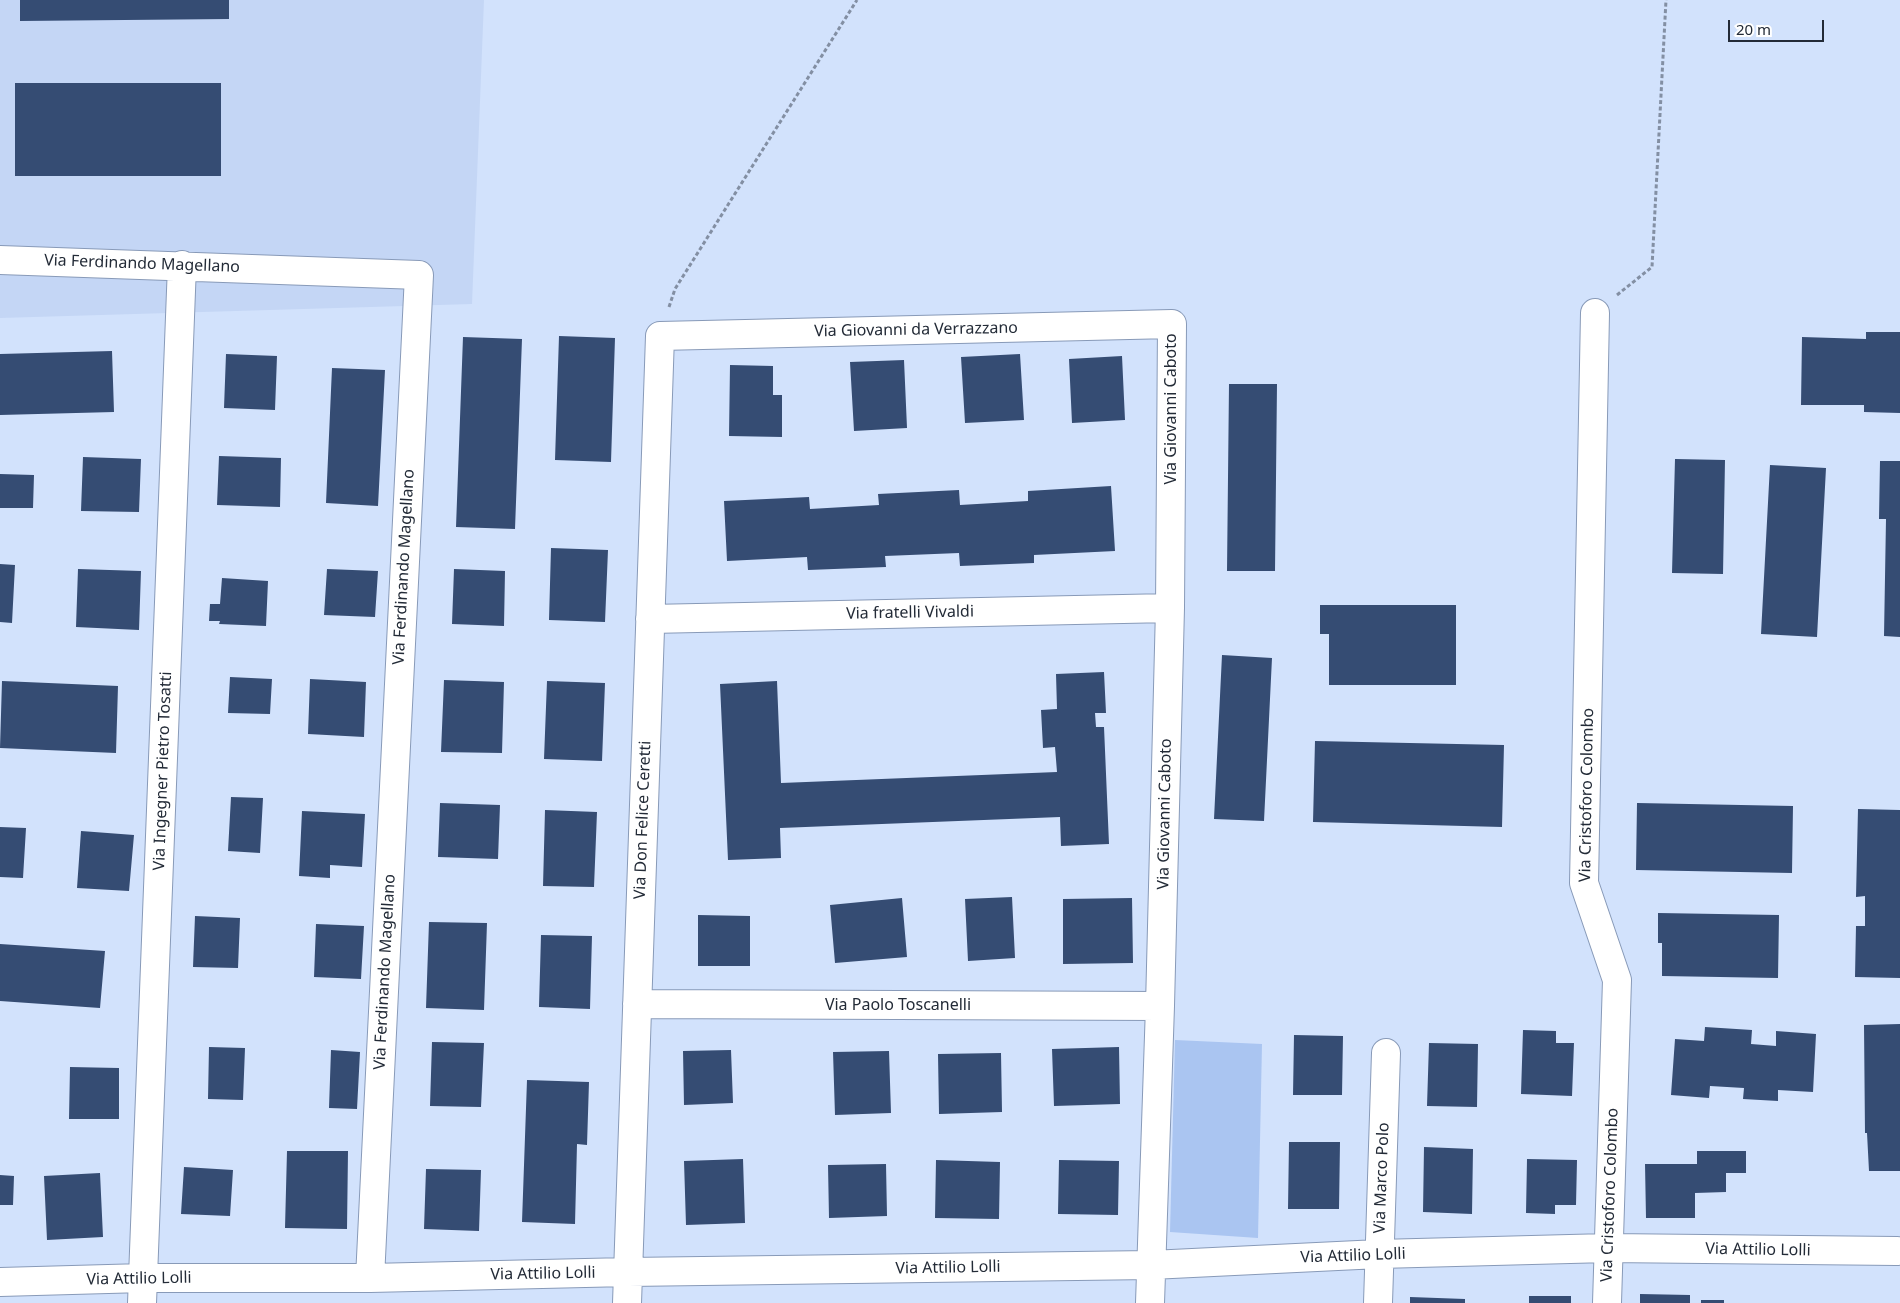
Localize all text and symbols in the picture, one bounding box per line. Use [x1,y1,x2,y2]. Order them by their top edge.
scale bar [1730,10,1826,42]
text: 20 m [1736,19,1771,39]
street label: Via Ferdinando Magellano [44,251,240,277]
street label: Via Giovanni da Verrazzano [814,319,1018,341]
street label: Via Giovanni Caboto [1161,333,1181,485]
street label: Via Ferdinando Magellano [389,469,419,665]
street label: Via fratelli Vivaldi [846,602,974,624]
street label: Via Ingegner Pietro Tosatti [150,671,176,871]
street label: Via Cristoforo Colombo [1576,708,1598,882]
street label: Via Giovanni Caboto [1154,738,1176,890]
street label: Via Don Felice Ceretti [631,740,655,900]
street label: Via Ferdinando Magellano [370,874,400,1070]
street label: Via Paolo Toscanelli [825,995,971,1015]
street label: Via Cristoforo Colombo [1597,1108,1623,1282]
street label: Via Marco Polo [1370,1122,1394,1234]
street label: Via Attilio Lolli [1705,1239,1811,1261]
street label: Via Attilio Lolli [1300,1245,1406,1267]
street label: Via Attilio Lolli [895,1257,1001,1279]
street label: Via Attilio Lolli [490,1263,596,1285]
street label: Via Attilio Lolli [86,1268,192,1290]

